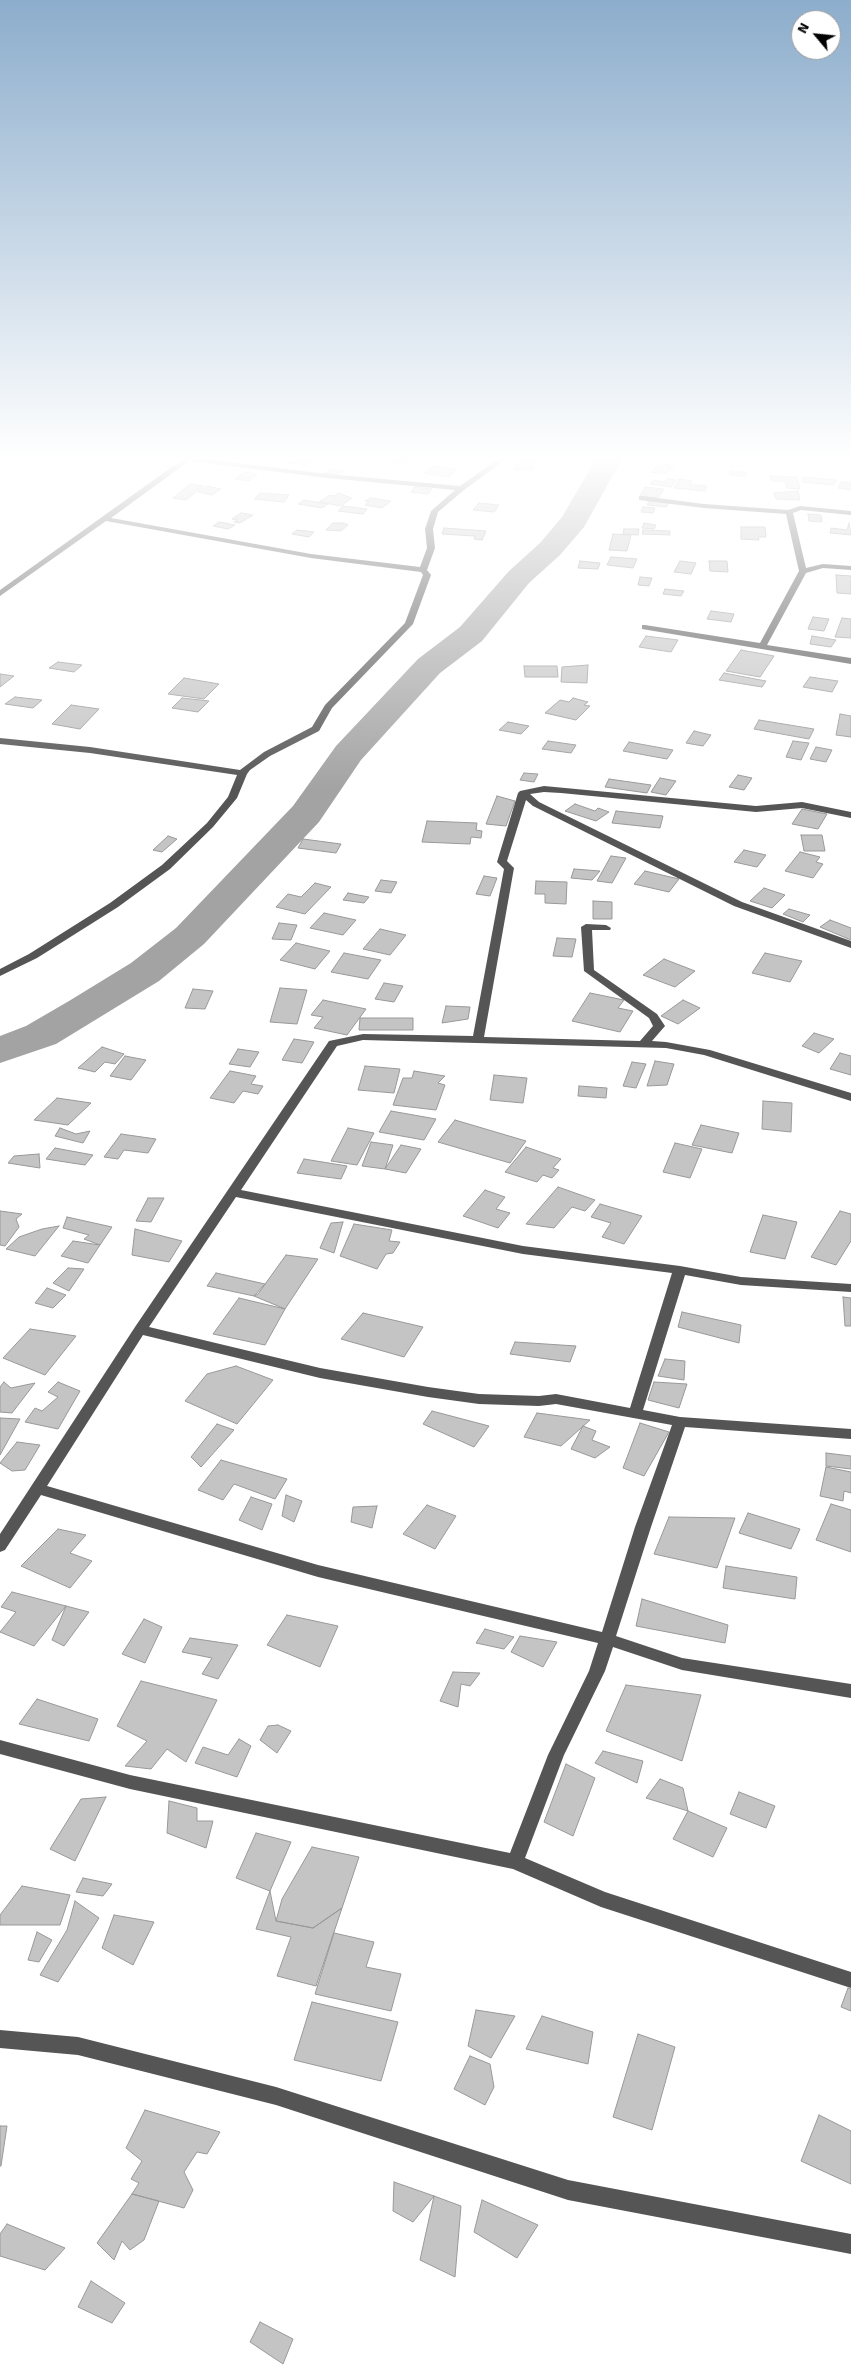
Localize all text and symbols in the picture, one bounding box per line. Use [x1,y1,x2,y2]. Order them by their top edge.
north arrow [791,10,841,60]
text: N [793,20,813,36]

